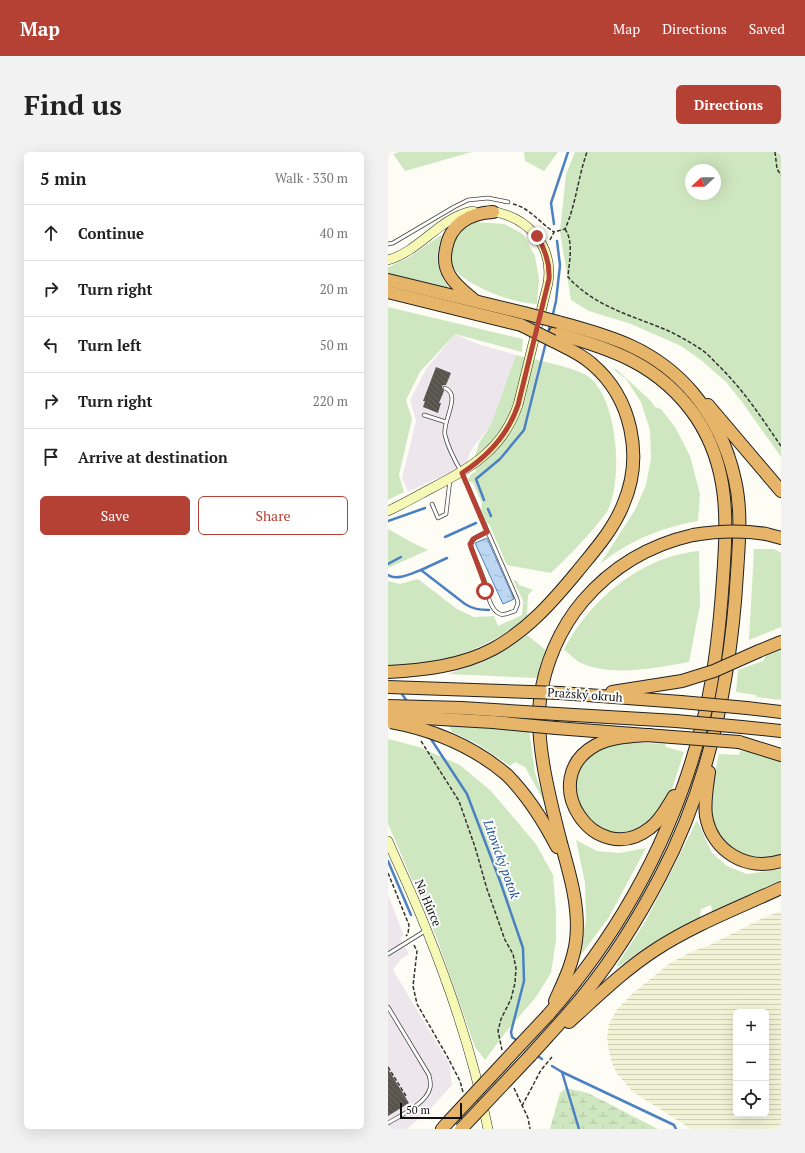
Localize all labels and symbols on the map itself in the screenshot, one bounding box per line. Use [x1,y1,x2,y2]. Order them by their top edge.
north arrow [685,164,721,200]
route end [528,227,546,245]
route start [476,582,494,600]
street label: Pražský okruh [547,684,623,705]
water label: Litovický potok [479,816,525,902]
street label: Na Hůrce [412,877,445,928]
scale bar [400,1101,462,1120]

